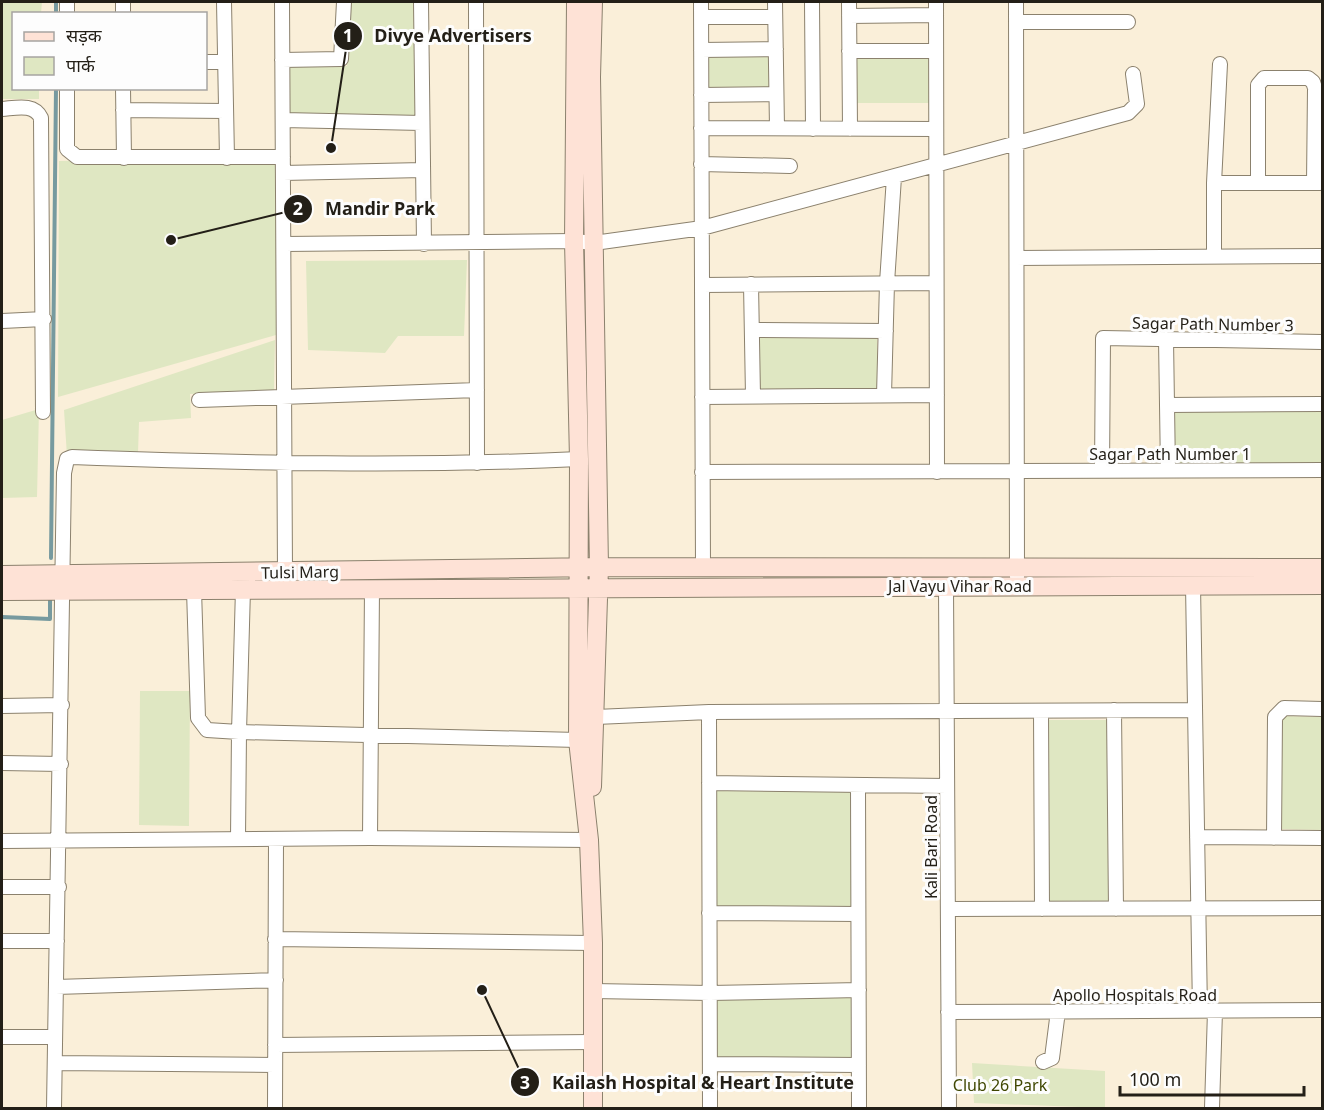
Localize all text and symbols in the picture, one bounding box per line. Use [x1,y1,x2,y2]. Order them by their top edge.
legend [12,12,207,90]
callout: Divye Advertisers [333,18,544,54]
text: सड़क [66,23,103,47]
text: 1 [343,23,353,47]
text: Divye Advertisers [374,23,532,47]
text: पार्क [66,53,96,77]
callout: Mandir Park [283,191,447,227]
text: 2 [293,196,303,220]
text: Mandir Park [325,196,436,220]
street label: Sagar Path Number 3 [1132,312,1294,336]
street label: Sagar Path Number 1 [1089,443,1251,465]
street label: Tulsi Marg [261,560,339,584]
street label: Jal Vayu Vihar Road [886,575,1032,597]
street label: Kali Bari Road [920,795,942,899]
street label: Apollo Hospitals Road [1053,984,1217,1006]
scale bar [1120,1059,1304,1097]
callout: Kailash Hospital & Heart Institute [510,1064,866,1100]
text: 100 m [1129,1067,1181,1091]
text: 3 [520,1070,530,1094]
text: Kailash Hospital & Heart Institute [552,1070,854,1094]
park label: Club 26 Park [953,1074,1048,1096]

